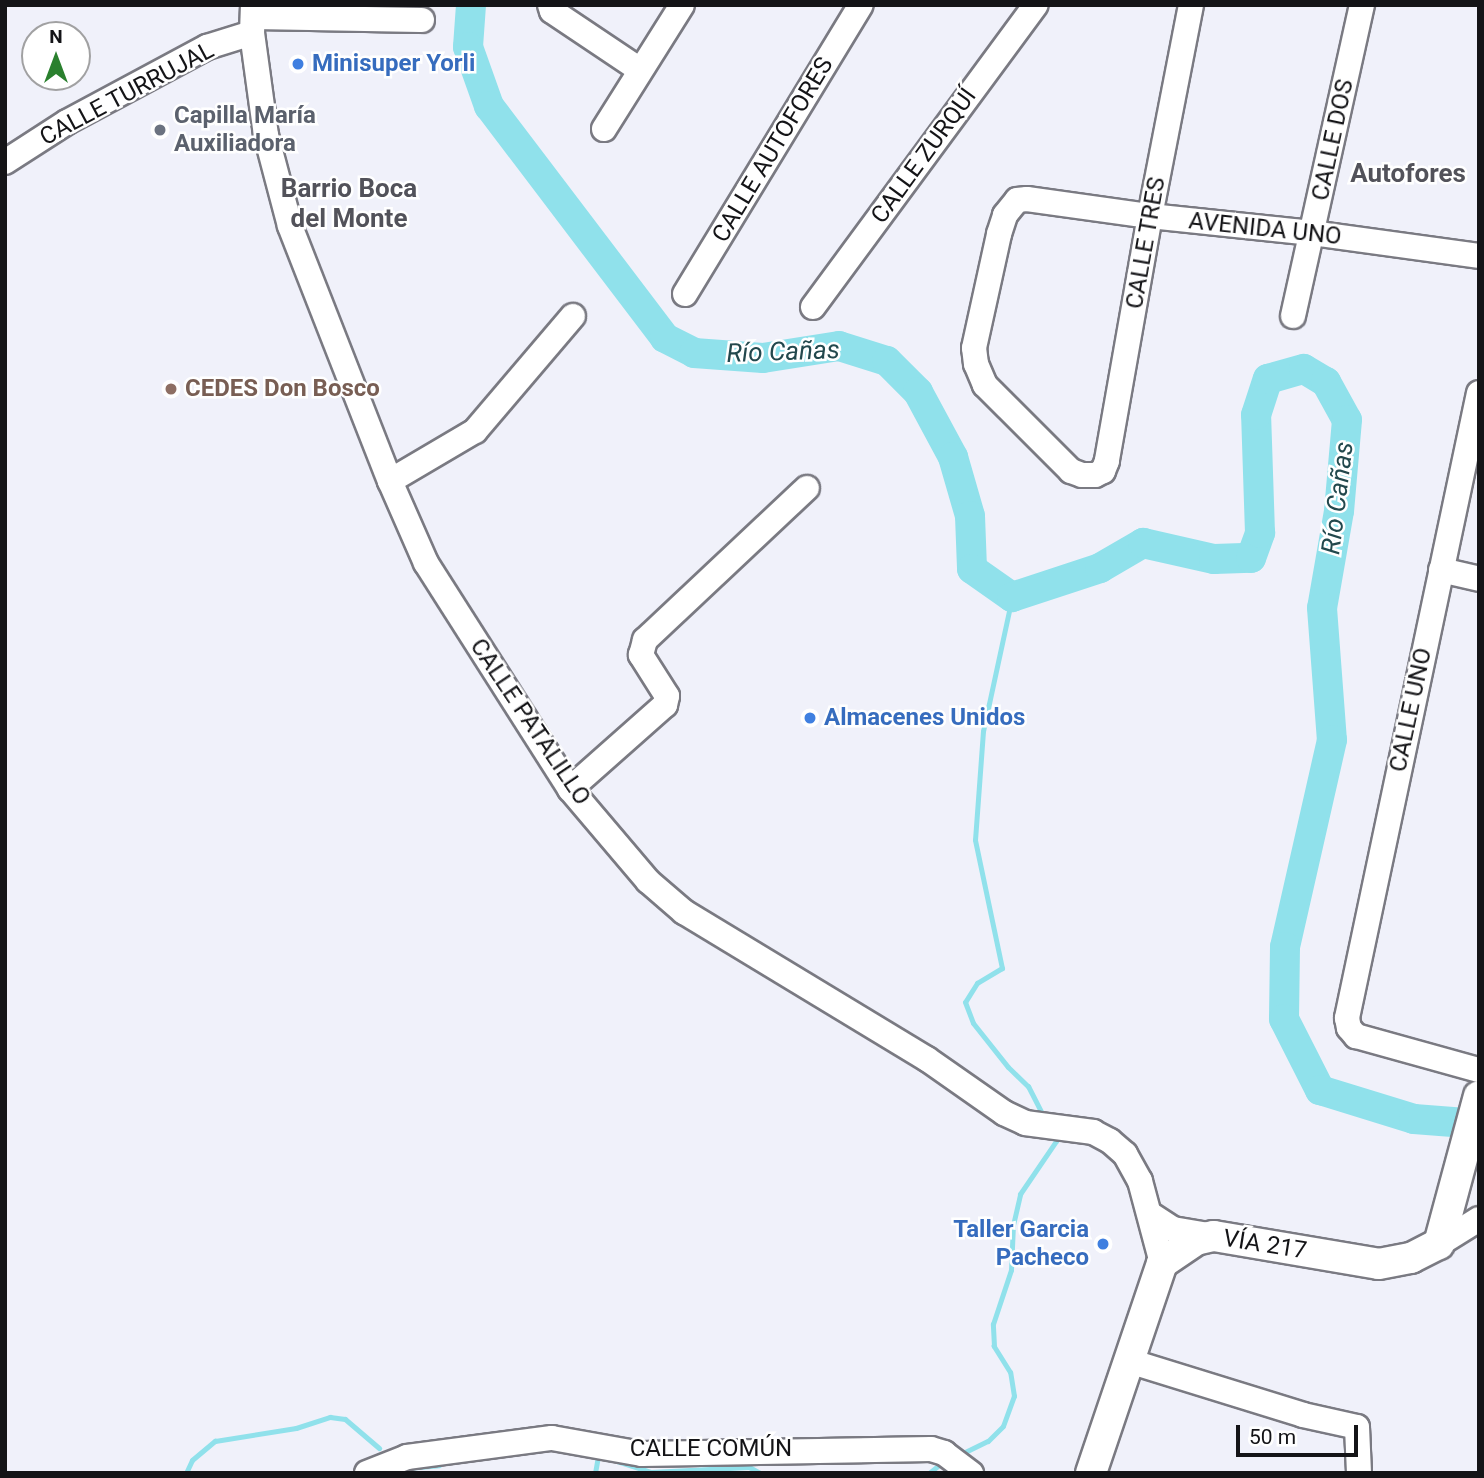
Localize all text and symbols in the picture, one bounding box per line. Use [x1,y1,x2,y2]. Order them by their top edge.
north arrow [21,21,91,91]
text: N [49,25,63,48]
street label: CALLE TURRUJAL [35,36,219,152]
place label: Minisuper Yorli [312,50,475,78]
street label: CALLE AUTOFORES [706,52,840,248]
marker: Minisuper Yorli [290,56,306,72]
street label: CALLE DOS [1306,77,1360,203]
street label: CALLE ZURQUÍ [865,83,983,229]
place label: Capilla María Auxiliadora [174,102,316,158]
marker: Capilla María Auxiliadora [152,122,168,138]
district label: Autofores [1350,158,1466,190]
district label: Barrio Boca del Monte [281,173,417,234]
street label: CALLE TRES [1120,175,1172,311]
street label: AVENIDA UNO [1187,207,1343,251]
water label: Río Cañas [726,334,840,370]
place label: CEDES Don Bosco [185,375,380,403]
marker: CEDES Don Bosco [163,381,179,397]
water label: Río Cañas [1316,440,1360,556]
street label: CALLE PATALILLO [464,633,596,811]
street label: CALLE UNO [1384,645,1438,775]
place label: Almacenes Unidos [824,704,1025,732]
marker: Almacenes Unidos [802,710,818,726]
place label: Taller Garcia Pacheco [953,1216,1089,1272]
street label: VÍA 217 [1221,1224,1309,1266]
marker: Taller Garcia Pacheco [1095,1236,1111,1252]
scale bar [1239,1412,1362,1456]
text: 50 m [1249,1425,1296,1449]
street label: CALLE COMÚN [630,1435,792,1463]

